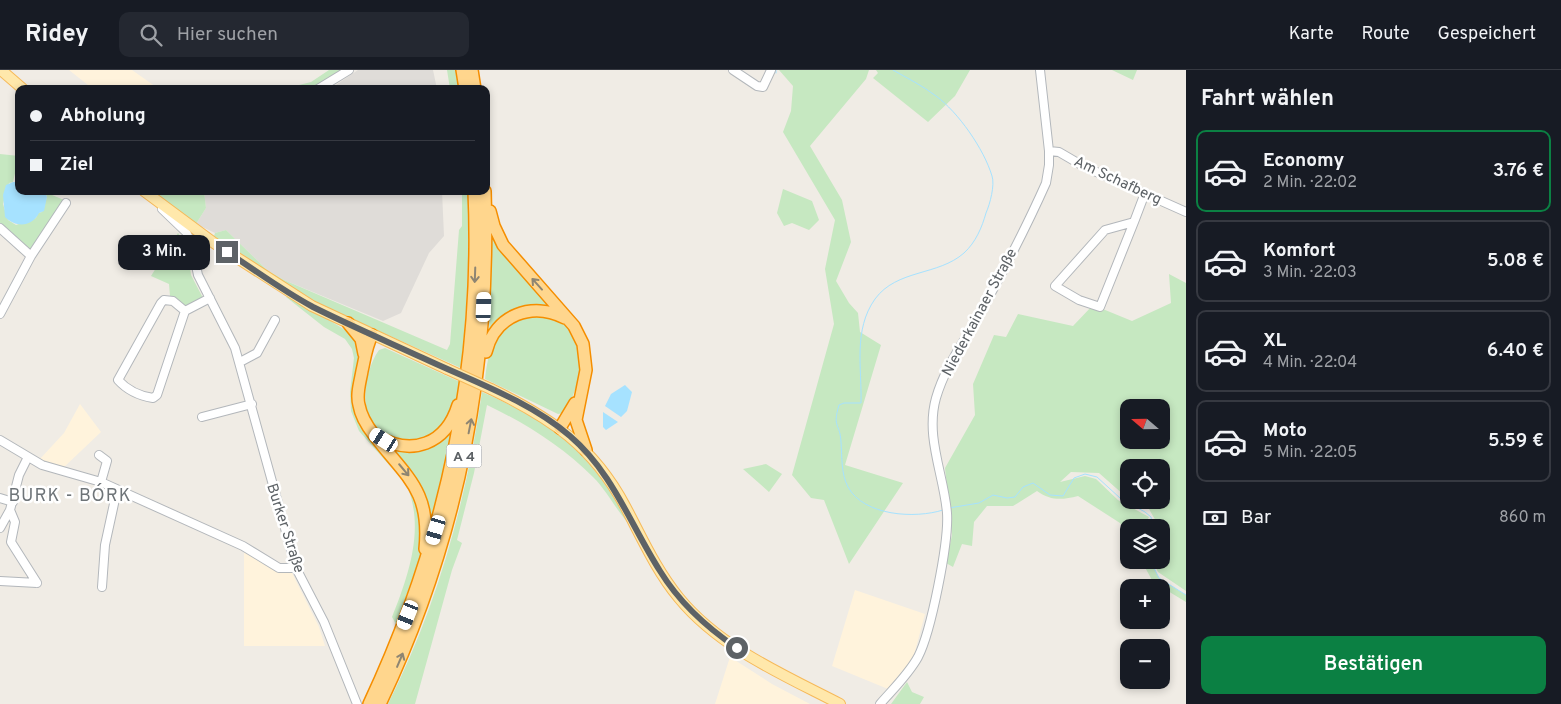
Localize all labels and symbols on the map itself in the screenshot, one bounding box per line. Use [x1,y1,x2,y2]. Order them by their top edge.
street label: Am Schafberg [1070,153,1164,210]
callout: 3 Min. [117,234,210,270]
route end [216,241,238,263]
street label: Niederkainaer Straße [939,245,1022,380]
one-way arrow [470,267,480,283]
one-way arrow [531,278,543,291]
car [475,292,492,322]
north arrow [1120,399,1170,449]
one-way arrow [465,418,475,434]
car [367,426,400,454]
road number: A 4 [446,444,482,468]
one-way arrow [399,464,410,477]
street label: Burker Straße [261,481,308,576]
district label: BURK - BÓRK [8,483,132,508]
car [424,513,447,547]
car [395,598,420,632]
route start [726,637,748,659]
one-way arrow [396,653,406,668]

